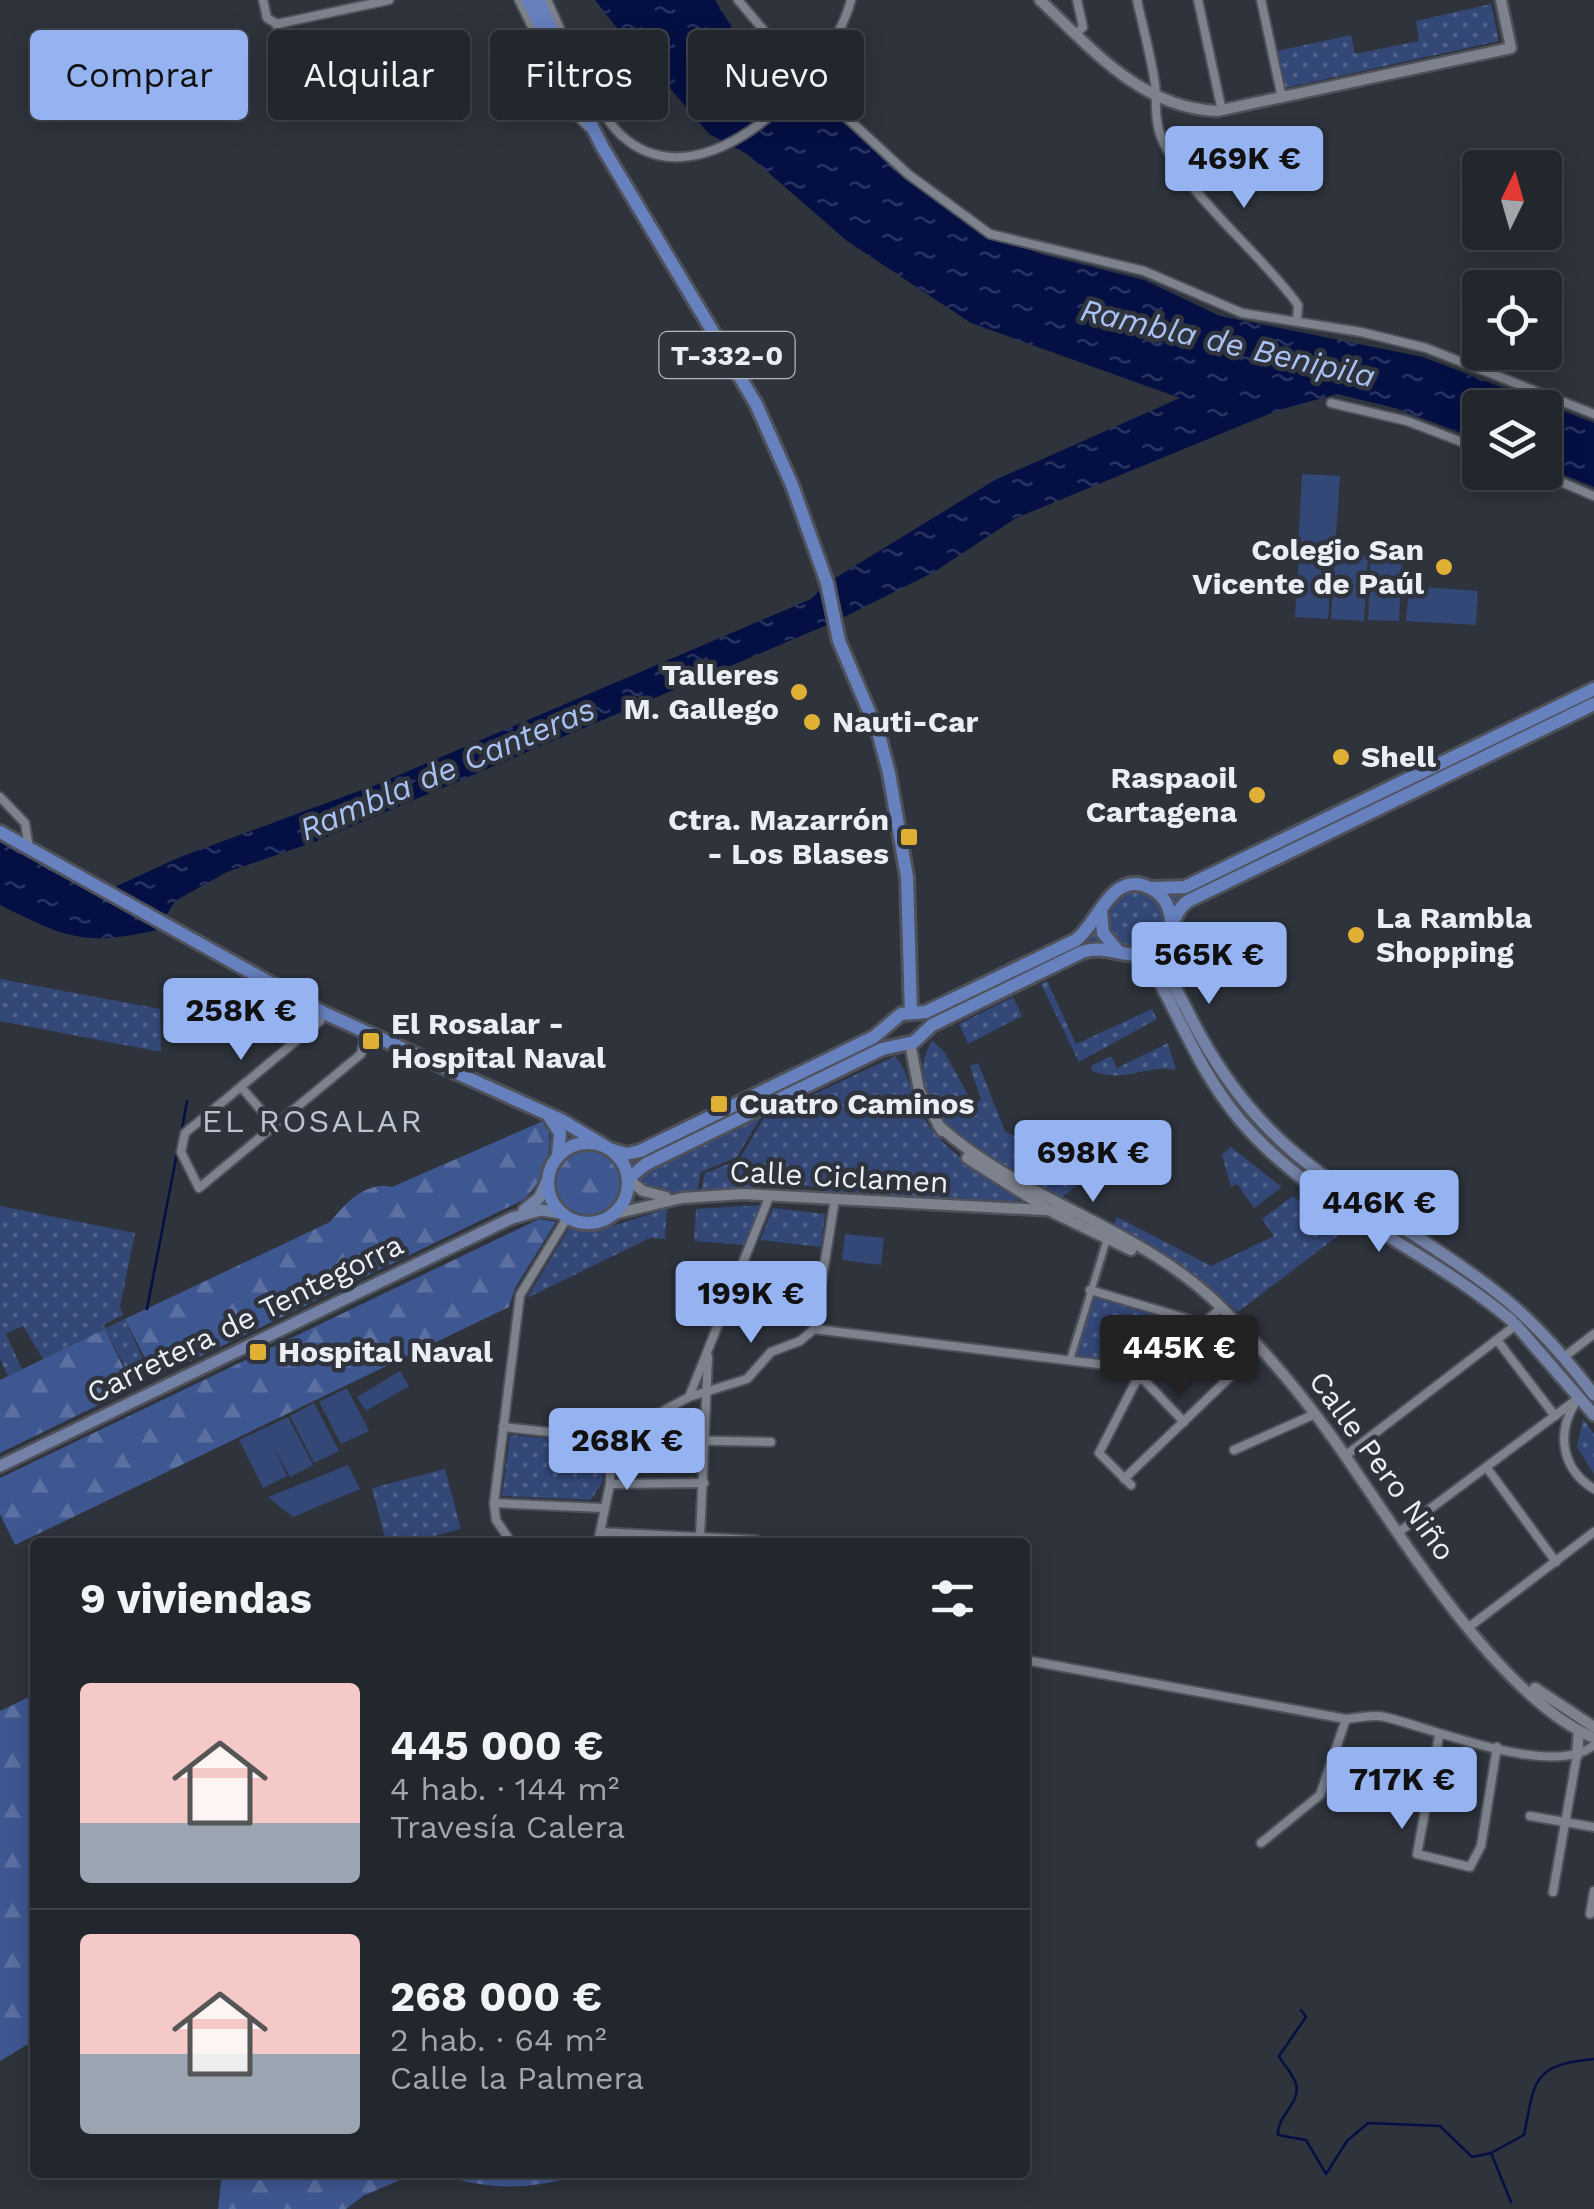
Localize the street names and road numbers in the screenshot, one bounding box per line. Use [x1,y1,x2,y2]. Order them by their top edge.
road number: T-332-0 [660,332,794,378]
street label: Calle Ciclamen [729,1153,950,1200]
street label: Carretera de Tentegorra [81,1227,409,1410]
street label: Calle Pero Niño [1302,1364,1463,1567]

